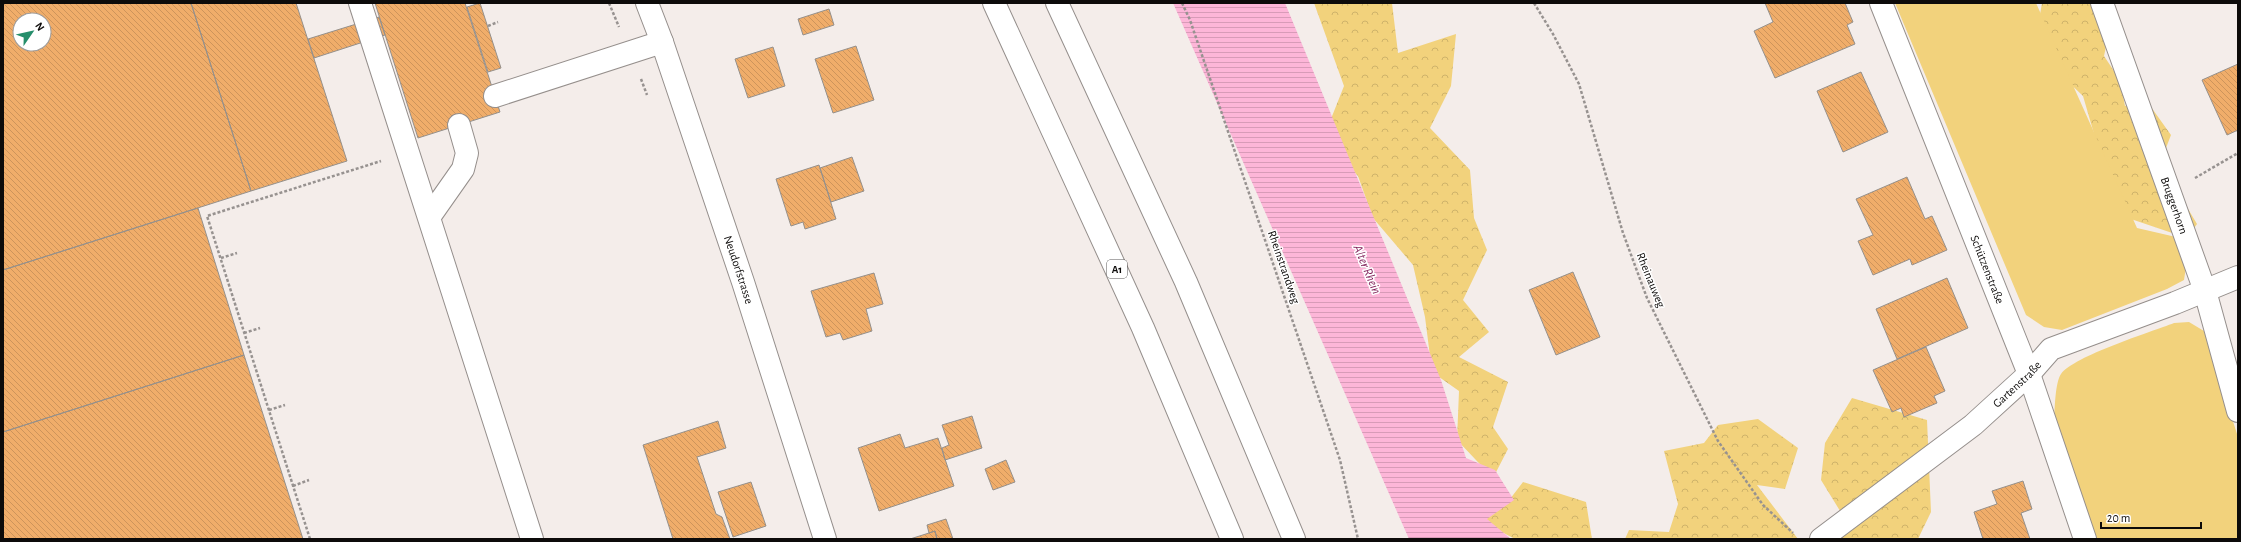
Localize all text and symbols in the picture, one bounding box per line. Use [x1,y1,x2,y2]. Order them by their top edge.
north arrow [12,12,52,52]
text: N [33,20,47,33]
street label: Bruggerhorn [2159,175,2190,236]
street label: Rheinstrandweg [1266,229,1302,305]
street label: Neudorfstrasse [722,234,756,305]
street label: Schützenstraße [1968,234,2006,306]
water label: Alter Rhein [1350,242,1383,296]
street label: Rheinauweg [1635,251,1668,309]
road number: A1 [1107,260,1127,278]
street label: Gartenstraße [1991,359,2043,410]
scale bar [2101,504,2201,530]
text: 20 m [2107,512,2130,524]

